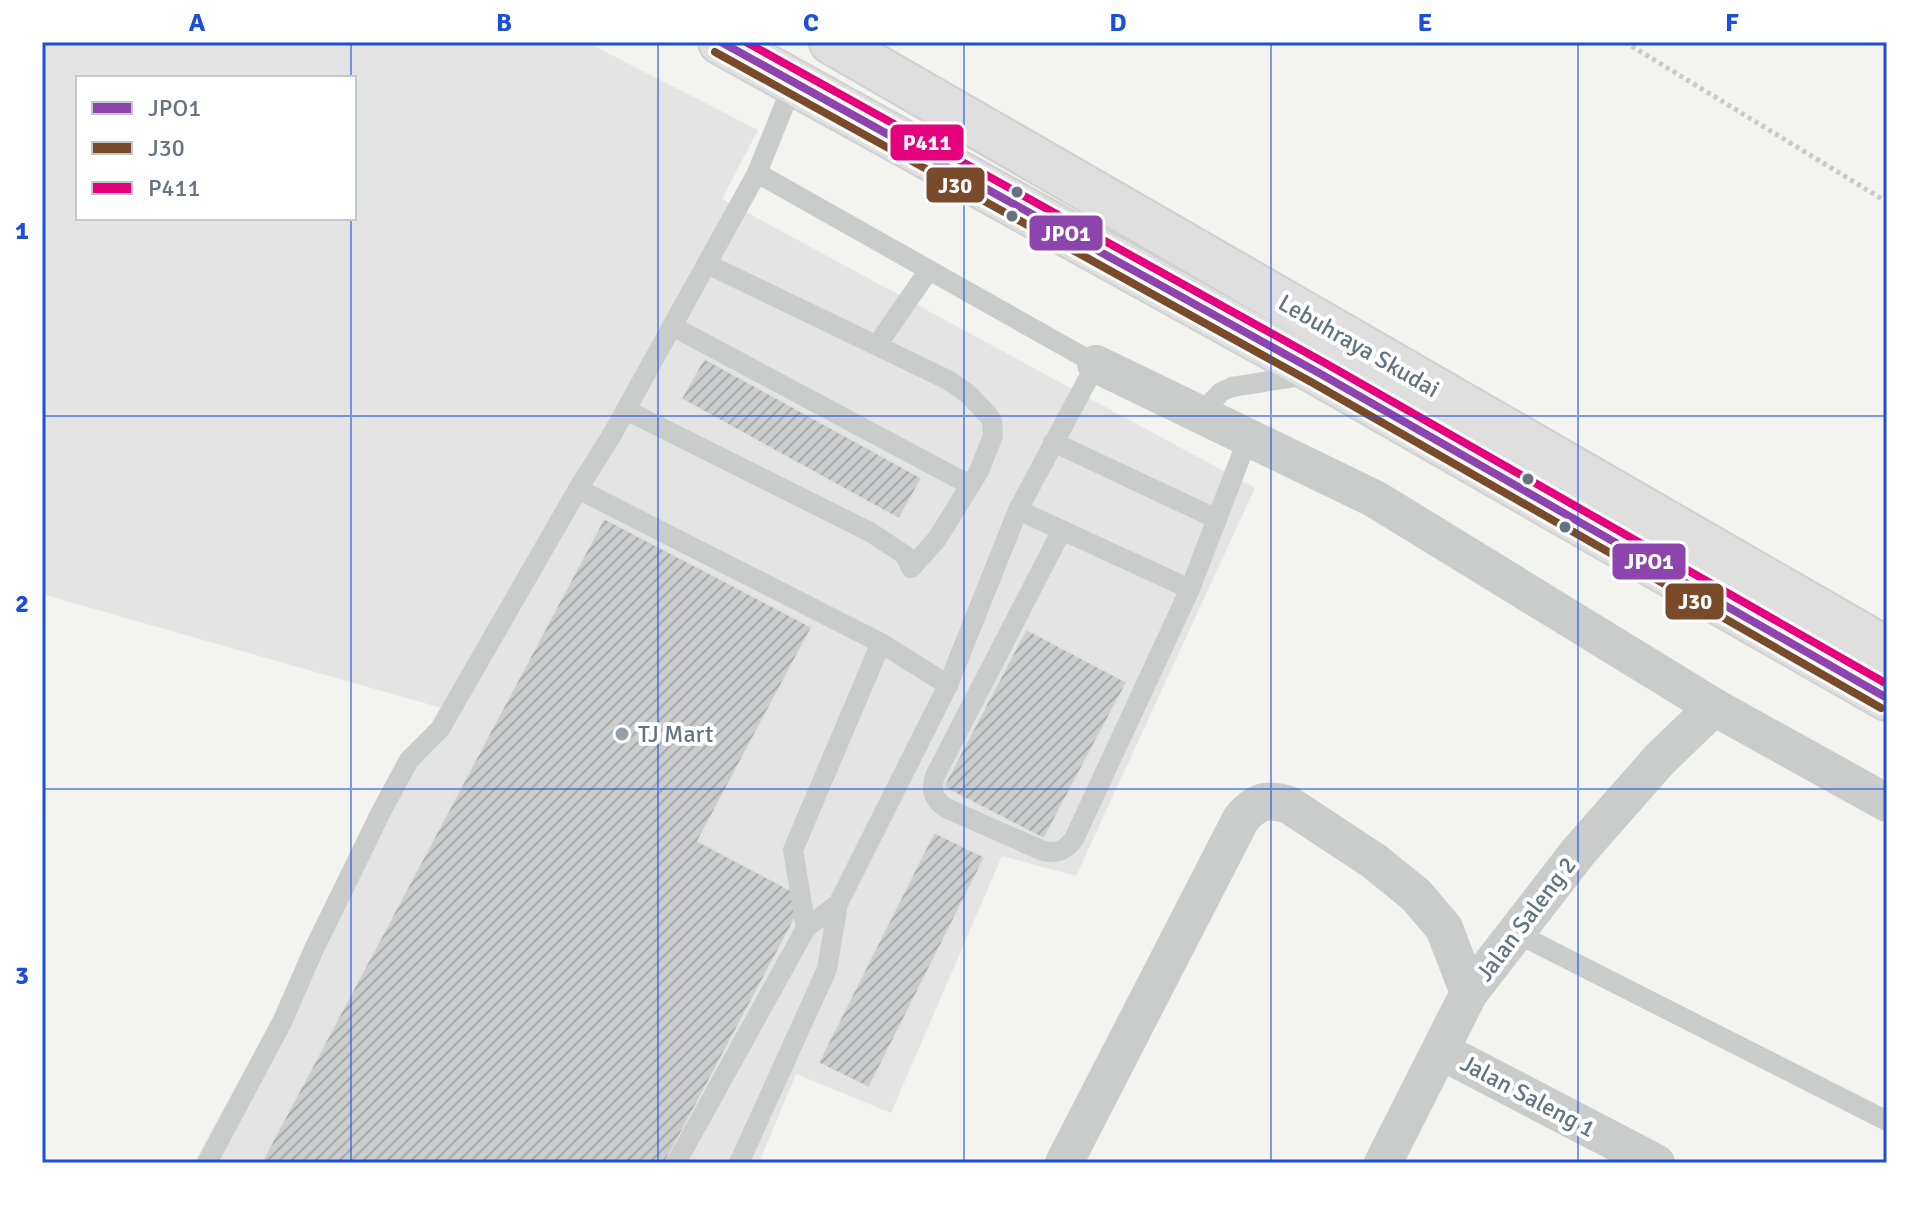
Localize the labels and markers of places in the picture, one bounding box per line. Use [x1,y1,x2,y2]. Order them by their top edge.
unlabelled marker [1009,184,1025,200]
unlabelled marker [1004,208,1020,224]
unlabelled marker [1520,471,1536,487]
unlabelled marker [1557,519,1573,535]
place label: TJ Mart [638,719,713,749]
marker: TJ Mart [613,725,631,743]

